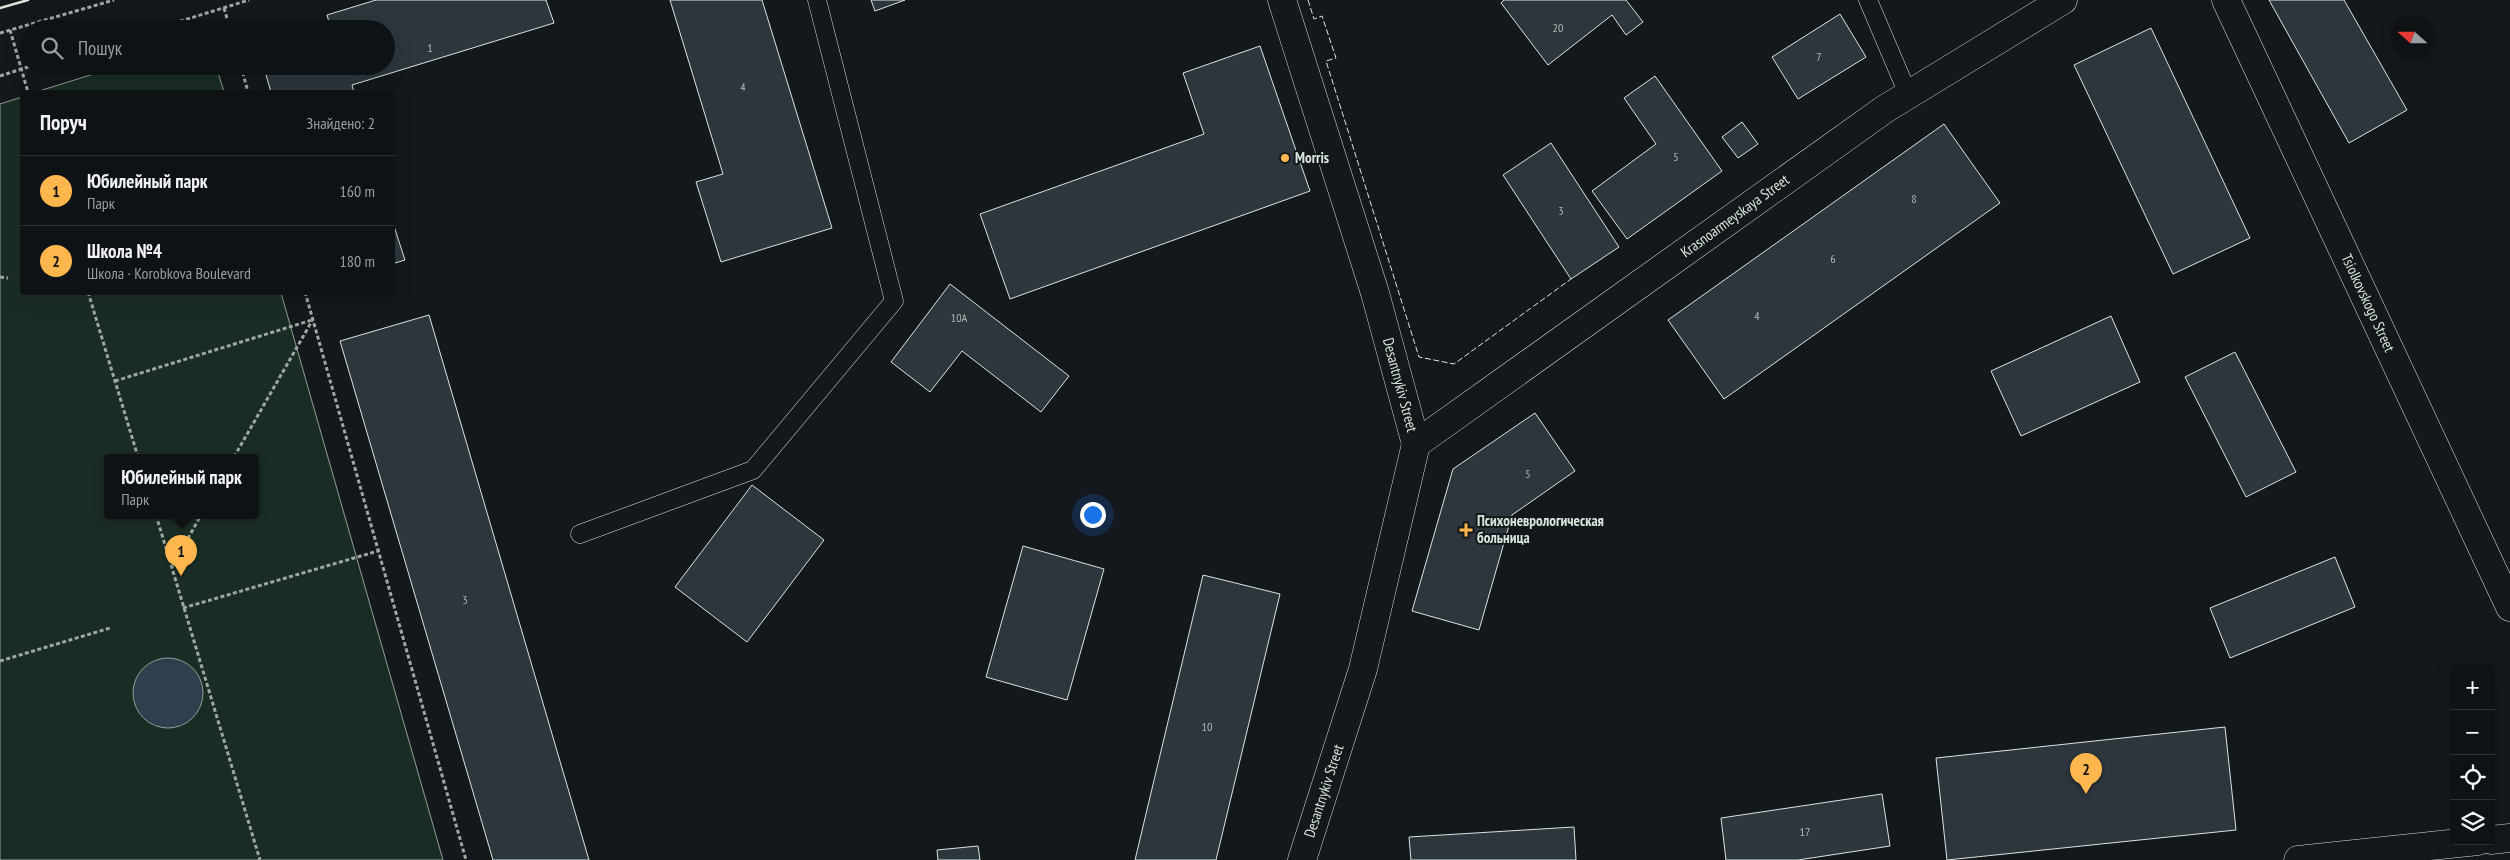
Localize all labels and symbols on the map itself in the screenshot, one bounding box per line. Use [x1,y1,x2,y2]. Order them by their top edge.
north arrow [2390,15,2435,60]
house number: 20 [1553,20,1563,35]
house number: 1 [427,40,433,55]
house number: 7 [1816,49,1822,64]
house number: 4 [740,79,746,94]
place label: Morris [1295,148,1329,167]
house number: 5 [1673,149,1679,164]
marker: Morris [1279,152,1291,164]
street label: Krasnoarmeyskaya Street [1677,170,1793,261]
house number: 8 [1911,191,1917,206]
house number: 3 [1558,203,1564,218]
house number: 6 [1830,251,1836,266]
street label: Tsiolkovskogo Street [2337,251,2399,355]
house number: 4 [1754,308,1760,323]
house number: 10А [951,310,968,325]
street label: Desantnykiv Street [1379,336,1422,434]
house number: 5 [1525,466,1531,481]
your location [1080,502,1106,528]
place label: Психоневрологическая больница [1477,511,1604,547]
marker: Психоневрологическая больница [1459,523,1473,537]
pin: 1 [165,535,197,576]
house number: 3 [462,592,468,607]
house number: 10 [1202,719,1212,734]
street label: Desantnykiv Street [1300,742,1348,840]
pin: 2 [2070,753,2102,794]
house number: 17 [1800,824,1810,839]

